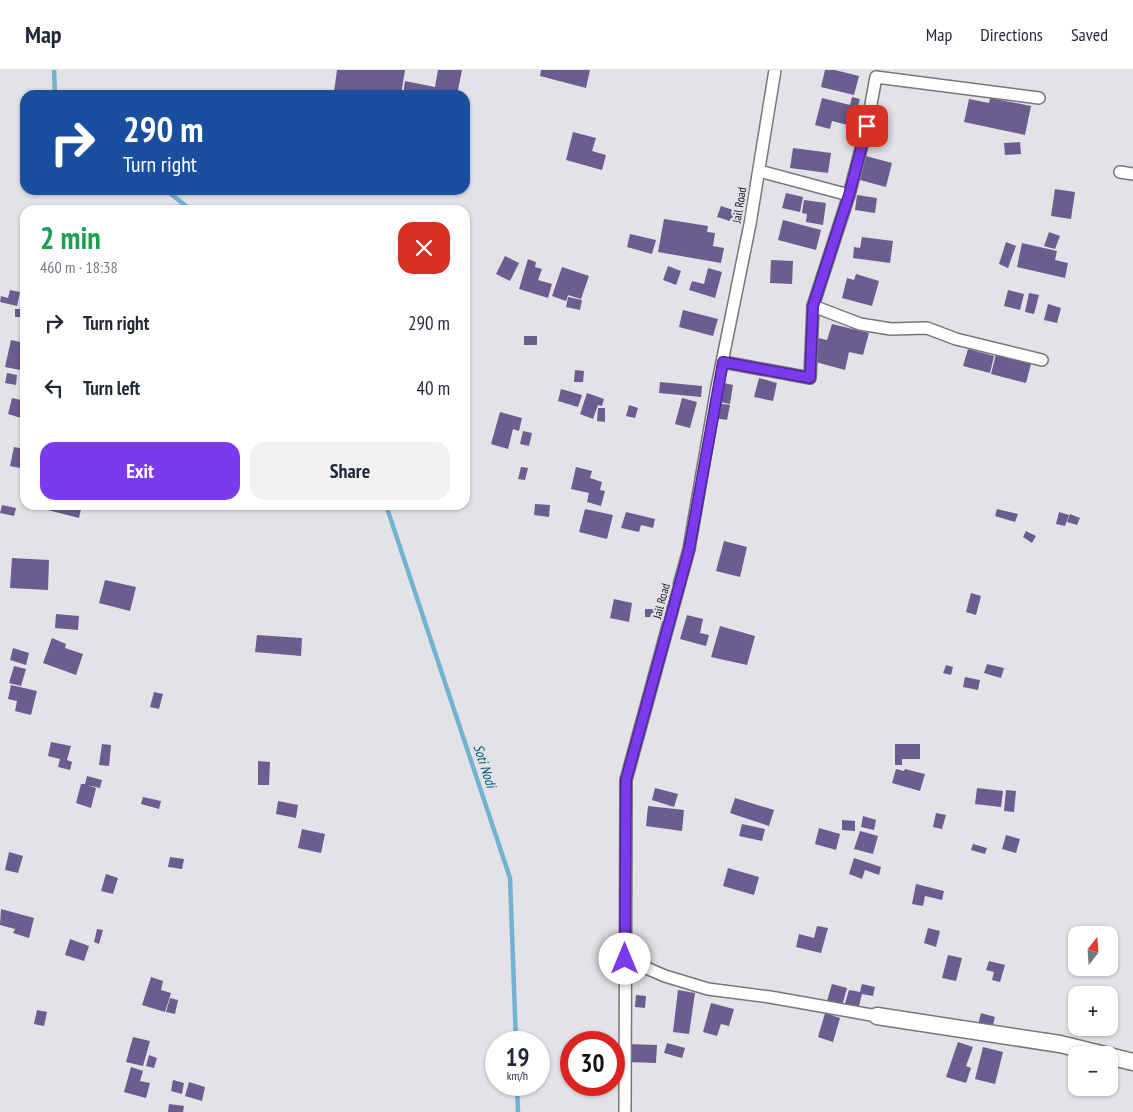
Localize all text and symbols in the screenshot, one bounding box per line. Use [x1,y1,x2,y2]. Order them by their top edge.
text: Map [25,19,62,50]
text: Map [926,23,952,46]
text: Directions [980,23,1043,46]
text: Saved [1071,23,1108,46]
pin [846,105,888,147]
text: 290 m [123,106,204,152]
icon: right [40,110,105,175]
icon: arrive [853,112,881,140]
text: Turn right [123,150,197,178]
street label: Jail Road [729,186,749,225]
text: 2 min [40,218,101,257]
button: close [398,222,450,274]
text: 460 m · 18:38 [40,257,118,277]
icon: right [40,309,68,337]
text: Turn right [83,311,149,335]
text: 290 m [408,311,450,335]
icon: left [40,374,68,402]
text: Turn left [83,376,140,400]
text: 40 m [417,376,450,400]
button: Exit [40,442,240,500]
button: Share [250,442,450,500]
street label: Jail Road [649,582,673,621]
water label: Soti Nodi [470,742,501,792]
north arrow [1068,926,1118,976]
map controls [1068,926,1118,1096]
position arrow [598,932,650,984]
button: + [1068,986,1118,1036]
speed limit sign: 30 [560,1031,625,1096]
text: 19 [506,1041,529,1073]
button: − [1068,1046,1118,1096]
text: km/h [507,1068,528,1083]

